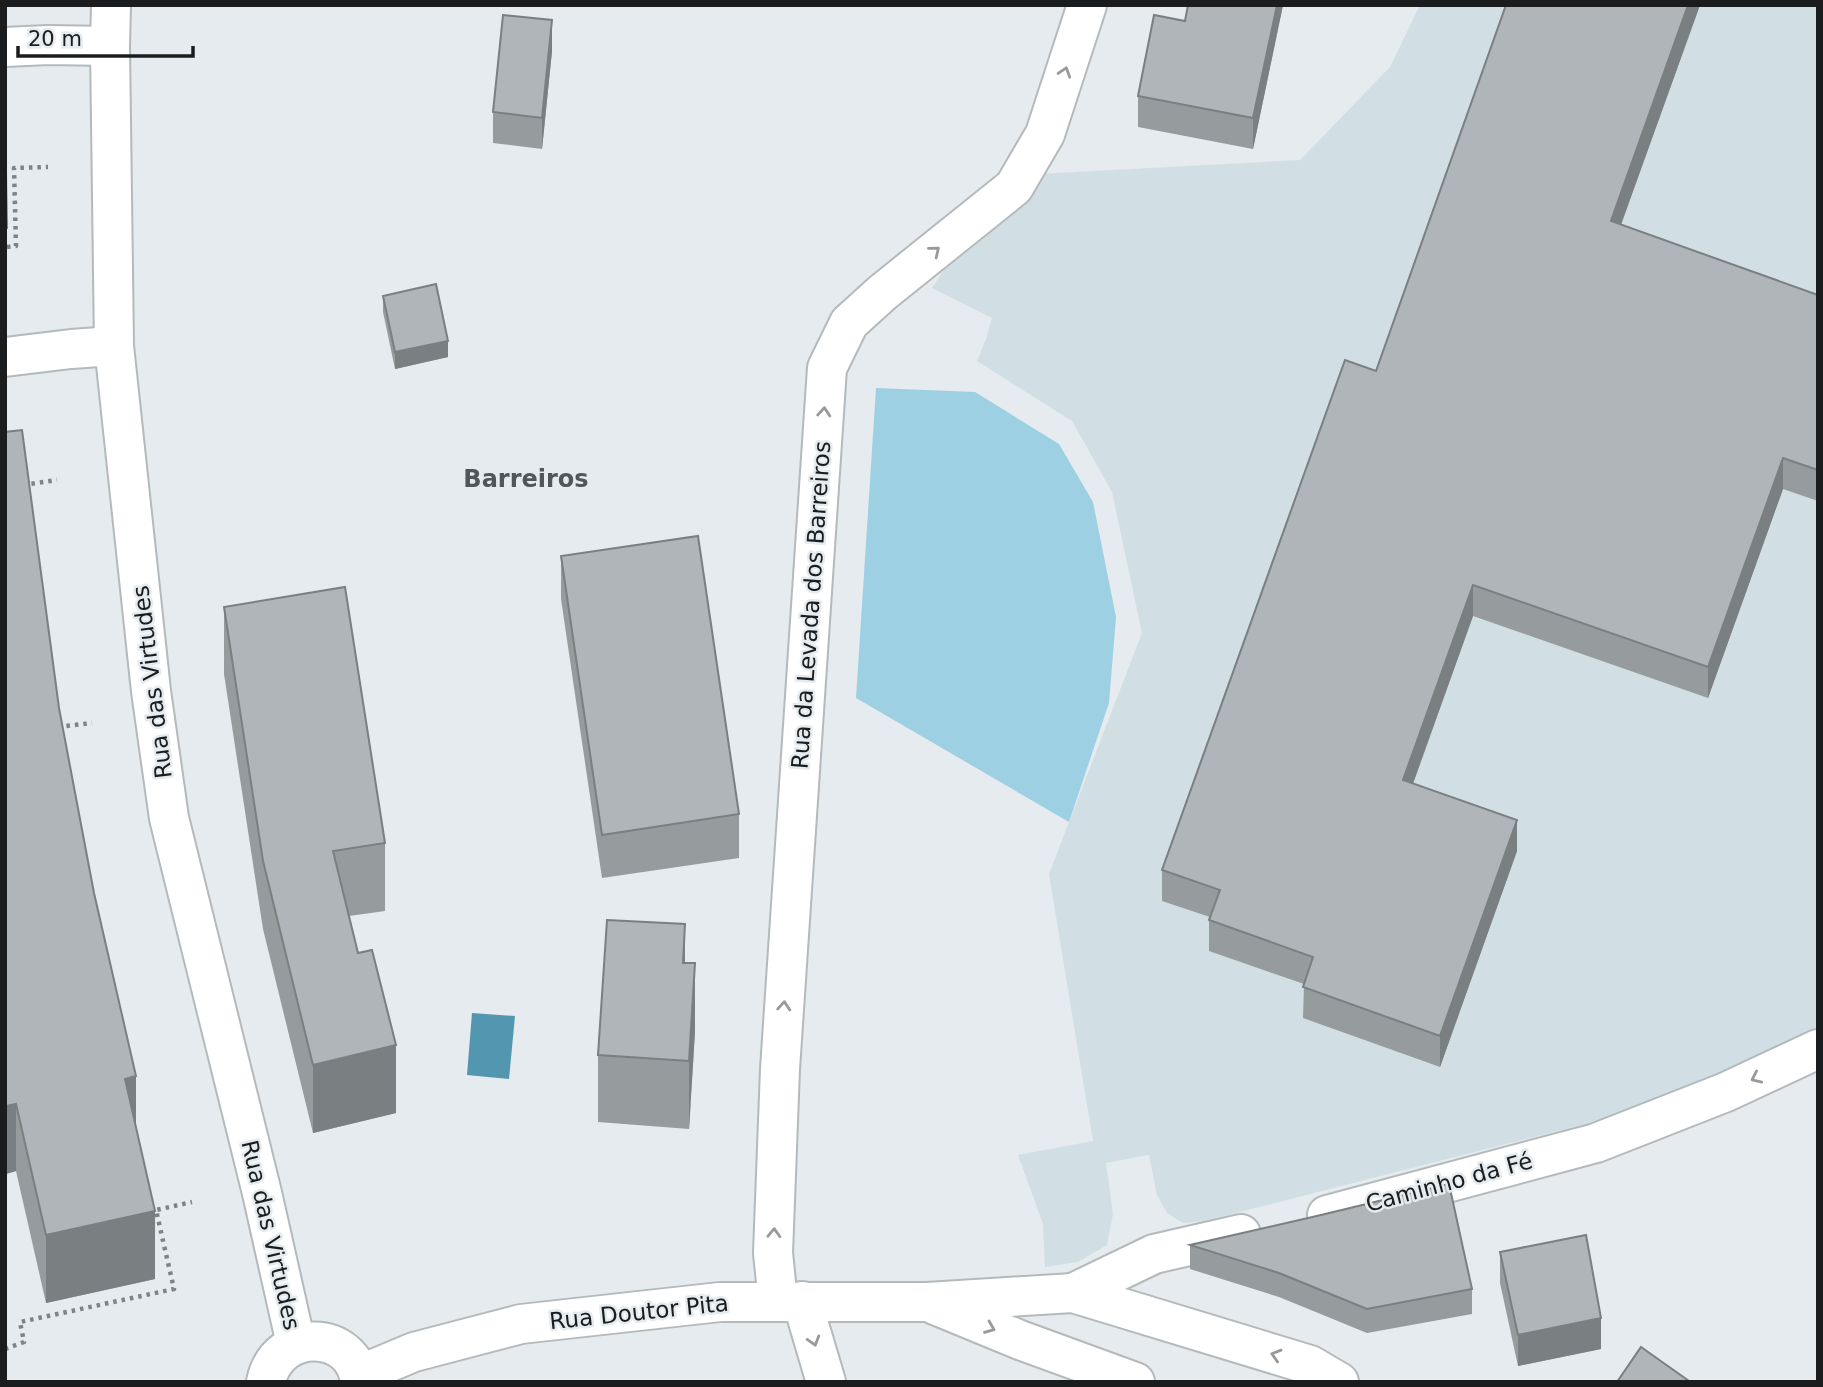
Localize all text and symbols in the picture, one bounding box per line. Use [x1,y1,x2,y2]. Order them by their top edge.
scale bar [18,14,192,58]
text: 20 m [28,27,82,51]
one-way arrow [1057,67,1071,79]
one-way arrow [928,246,940,259]
one-way arrow [816,406,831,417]
street label: Rua da Levada dos Barreiros [787,440,835,770]
district label: Barreiros [463,465,589,493]
street label: Rua das Virtudes [127,584,177,780]
one-way arrow [776,1000,791,1011]
one-way arrow [1751,1070,1763,1084]
street label: Rua das Virtudes [236,1137,306,1333]
street label: Caminho da Fé [1363,1147,1535,1217]
one-way arrow [766,1227,781,1238]
street label: Rua Doutor Pita [548,1290,730,1334]
one-way arrow [984,1319,996,1333]
one-way arrow [806,1335,820,1347]
one-way arrow [1271,1348,1283,1363]

